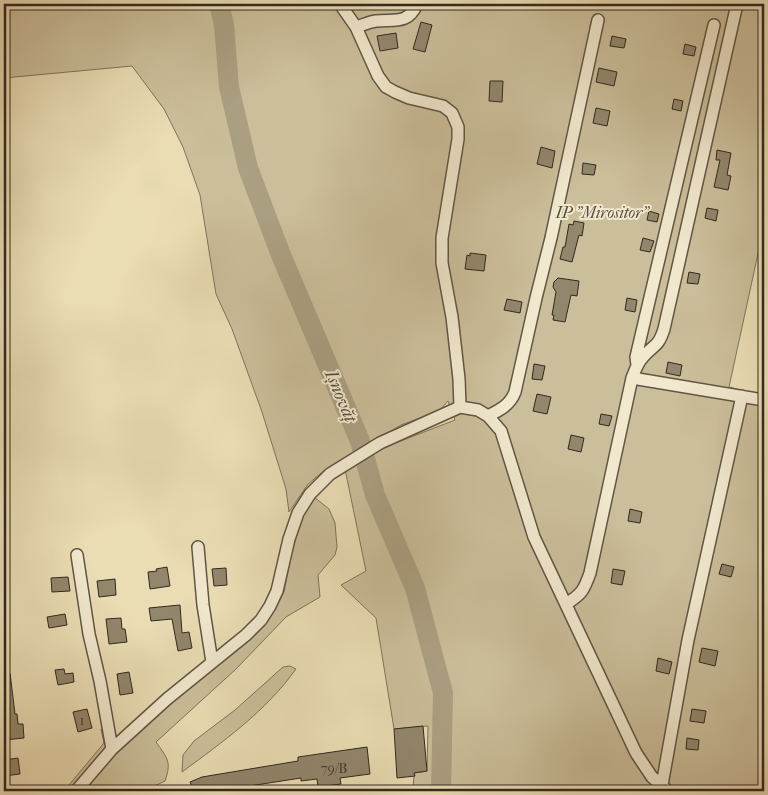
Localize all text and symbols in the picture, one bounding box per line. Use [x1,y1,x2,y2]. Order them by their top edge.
park label: IP "Mirositor" [554,203,650,222]
water label: Ișnovăț [320,366,362,427]
house number: 1 [80,712,85,729]
house number: 79/B [321,760,347,777]

